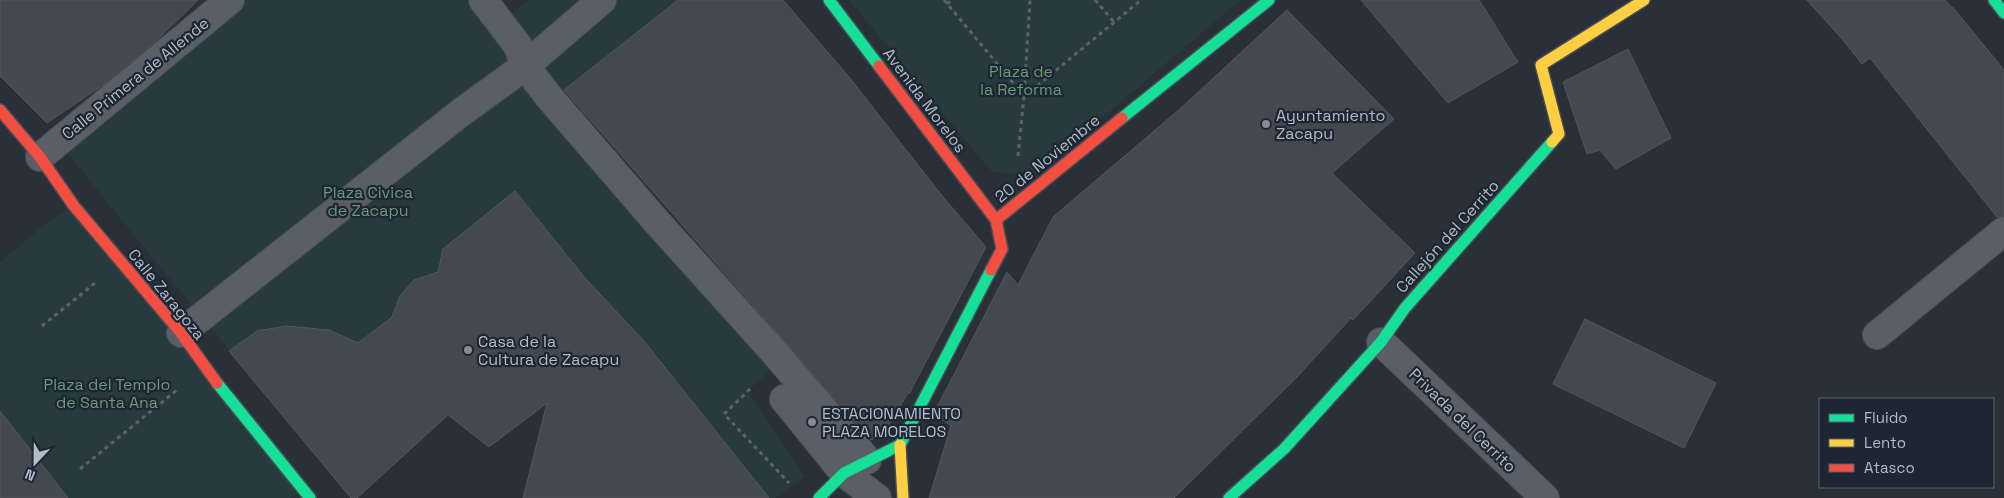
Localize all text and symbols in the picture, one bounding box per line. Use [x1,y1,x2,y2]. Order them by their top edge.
street label: Calle Primera de Allende [57,13,213,144]
street label: Avenida Morelos [878,44,971,157]
park label: Plaza de la Reforma [980,61,1062,100]
place label: Ayuntamiento Zacapu [1276,105,1385,144]
street label: 20 de Noviembre [990,110,1104,207]
marker: Ayuntamiento Zacapu [1260,118,1272,130]
street label: Callejón del Cerrito [1391,175,1504,297]
park label: Plaza Civica de Zacapu [323,182,413,221]
street label: Calle Zaragoza [123,244,210,344]
place label: Casa de la Cultura de Zacapu [478,331,619,370]
marker: Casa de la Cultura de Zacapu [462,344,474,356]
street label: Privada del Cerrito [1405,364,1521,477]
park label: Plaza del Templo de Santa Ana [44,374,170,413]
legend [1819,398,1994,488]
place label: ESTACIONAMIENTO PLAZA MORELOS [822,403,961,442]
text: Fluido [1864,408,1908,427]
marker: ESTACIONAMIENTO PLAZA MORELOS [806,416,818,428]
text: Lento [1864,433,1906,452]
north arrow [10,438,60,488]
text: Atasco [1864,458,1915,477]
text: N [22,465,38,485]

